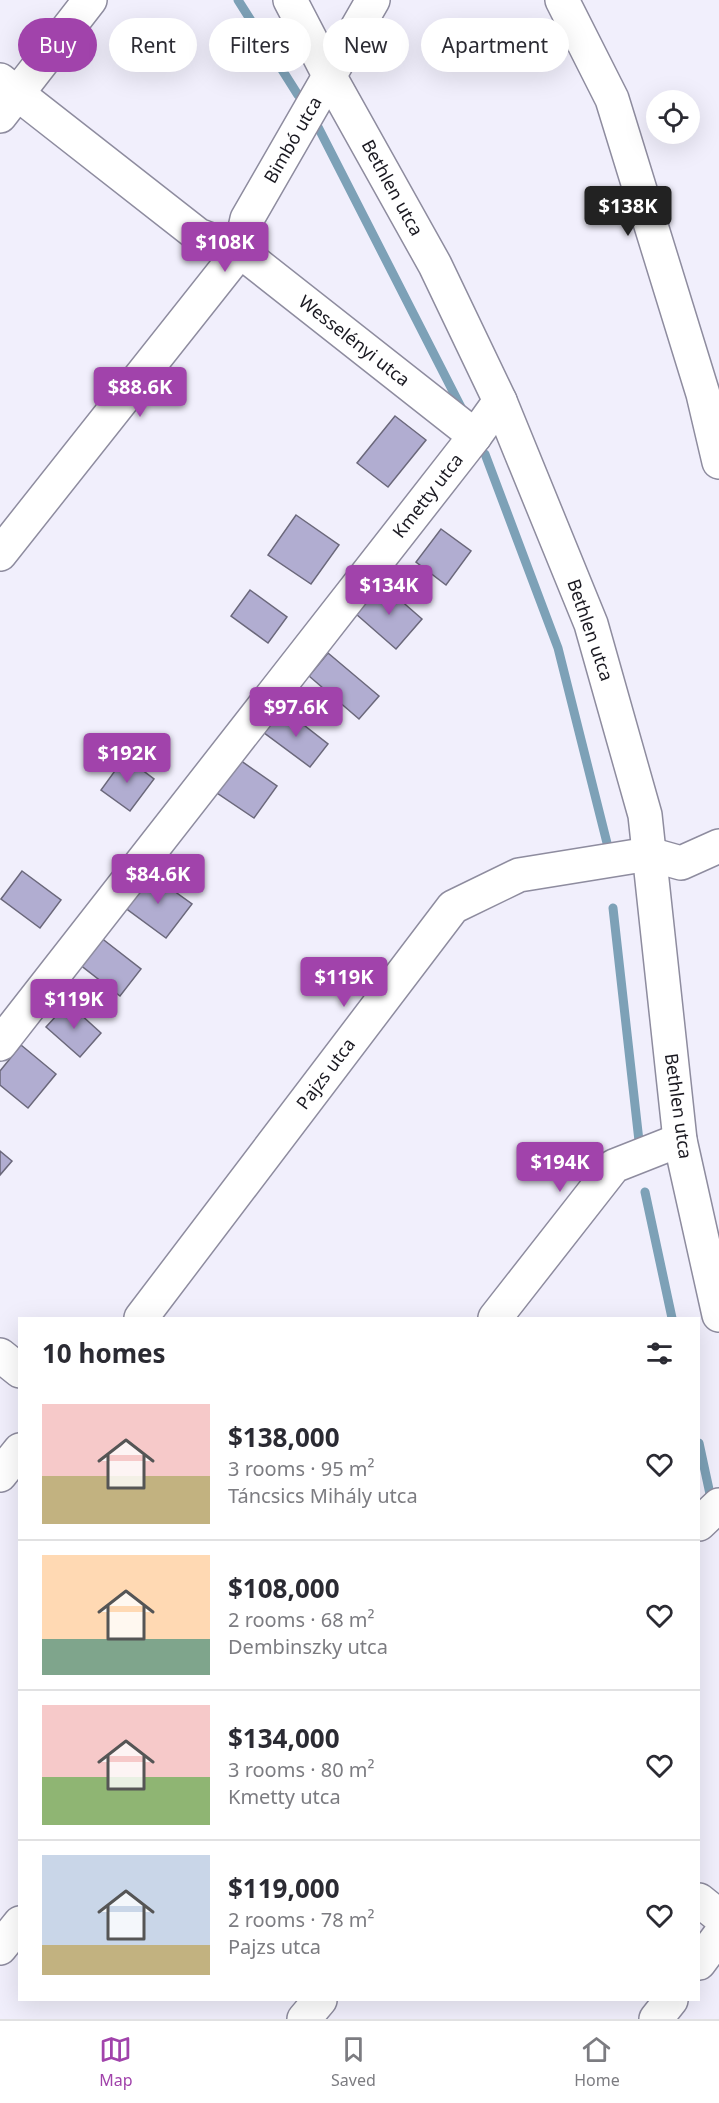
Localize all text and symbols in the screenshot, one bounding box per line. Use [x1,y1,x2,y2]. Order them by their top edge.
chip: Buy [18,18,97,72]
chip: Rent [109,18,197,72]
chip: Filters [209,18,311,72]
chip: New [323,18,409,72]
chip: Apartment [421,18,569,72]
map controls [646,90,700,144]
button: locate [646,90,700,144]
street label: Bimbó utca [258,92,327,187]
street label: Bethlen utca [357,135,429,240]
pin: $138K [586,186,670,237]
text: $138K [598,192,658,219]
pin: $108K [183,222,267,273]
text: $108K [195,228,255,255]
street label: Wesselényi utca [294,289,415,391]
pin: $88.6K [91,367,189,418]
text: $88.6K [108,373,172,400]
street label: Kmetty utca [387,448,468,543]
pin: $134K [347,565,431,616]
text: $134K [359,571,419,598]
street label: Bethlen utca [562,575,620,684]
pin: $97.6K [247,687,345,738]
text: $97.6K [264,693,328,720]
pin: $192K [85,733,169,784]
text: $192K [97,739,157,766]
pin: $84.6K [109,854,207,905]
text: $84.6K [126,860,190,887]
pin: $119K [302,957,386,1008]
text: $119K [314,963,374,990]
pin: $119K [32,979,116,1030]
text: $119K [44,985,104,1012]
street label: Pajzs utca [290,1033,360,1114]
street label: Bethlen utca [660,1051,698,1160]
pin: $194K [518,1142,602,1193]
text: $194K [530,1148,590,1175]
text: 10 homes [42,1335,166,1371]
icon: filters [643,1337,676,1370]
text: $138,000 [228,1419,340,1455]
icon: home [90,1428,162,1500]
icon: heart [643,1448,676,1481]
text: 3 rooms · 95 m² [228,1455,375,1482]
text: Táncsics Mihály utca [228,1482,418,1509]
text: $108,000 [228,1570,340,1606]
icon: home [90,1579,162,1651]
icon: heart [643,1599,676,1632]
text: 2 rooms · 68 m² [228,1606,375,1633]
text: Dembinszky utca [228,1633,388,1660]
text: $134,000 [228,1720,340,1756]
icon: home [90,1729,162,1801]
icon: heart [643,1749,676,1782]
text: 3 rooms · 80 m² [228,1756,375,1783]
text: Kmetty utca [228,1783,341,1810]
text: $119,000 [228,1870,340,1906]
icon: home [90,1879,162,1951]
icon: heart [643,1899,676,1932]
text: 2 rooms · 78 m² [228,1906,375,1933]
text: Pajzs utca [228,1933,321,1960]
tab: Map [99,2033,133,2091]
tab: Saved [331,2033,376,2091]
tab: Home [574,2033,620,2091]

